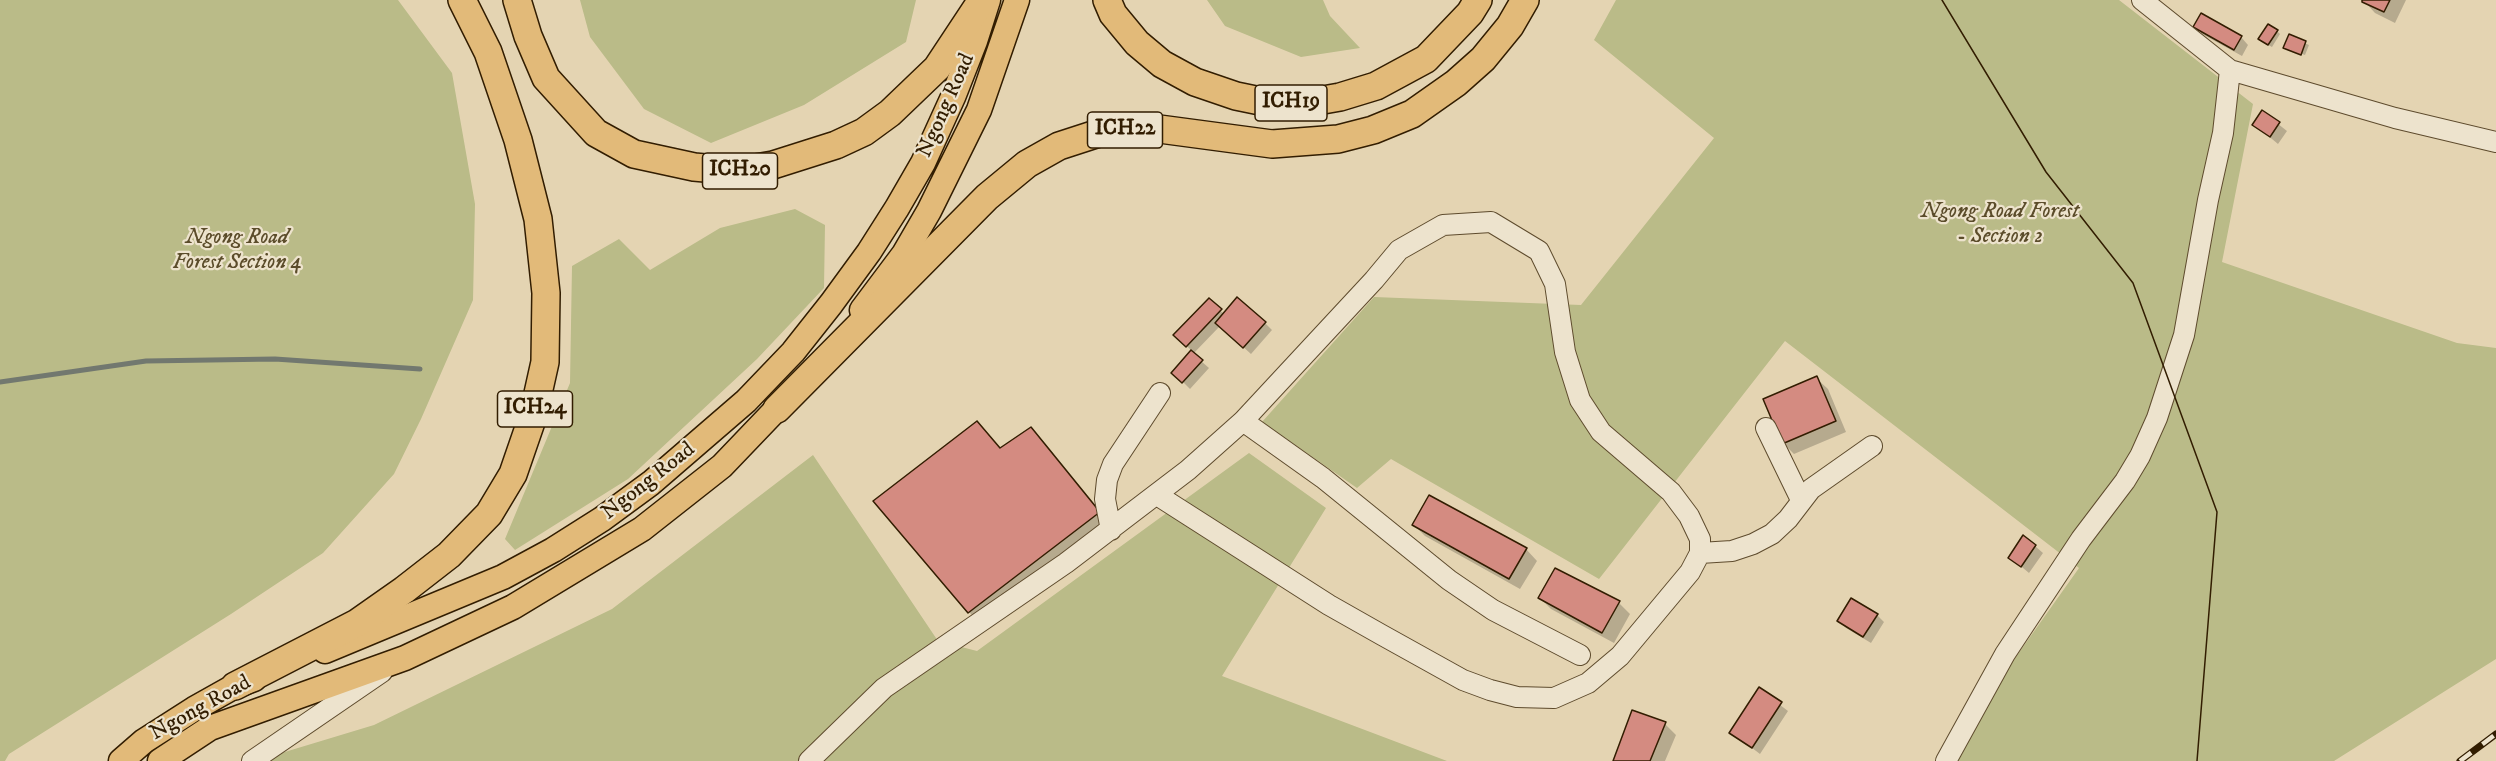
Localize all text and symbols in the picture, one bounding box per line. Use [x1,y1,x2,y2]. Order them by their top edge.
street label: Ngong Road [912,50,982,162]
road number: ICH19 [1255,85,1327,121]
road number: ICH22 [1088,112,1162,148]
road number: ICH20 [702,153,777,189]
park label: Ngong Road Forest - Section 2 [1921,199,2079,250]
park label: Ngong Road Forest Section 4 [172,225,302,276]
road number: ICH24 [498,391,572,427]
street label: Ngong Road [597,437,701,527]
street label: Ngong Road [146,670,256,748]

